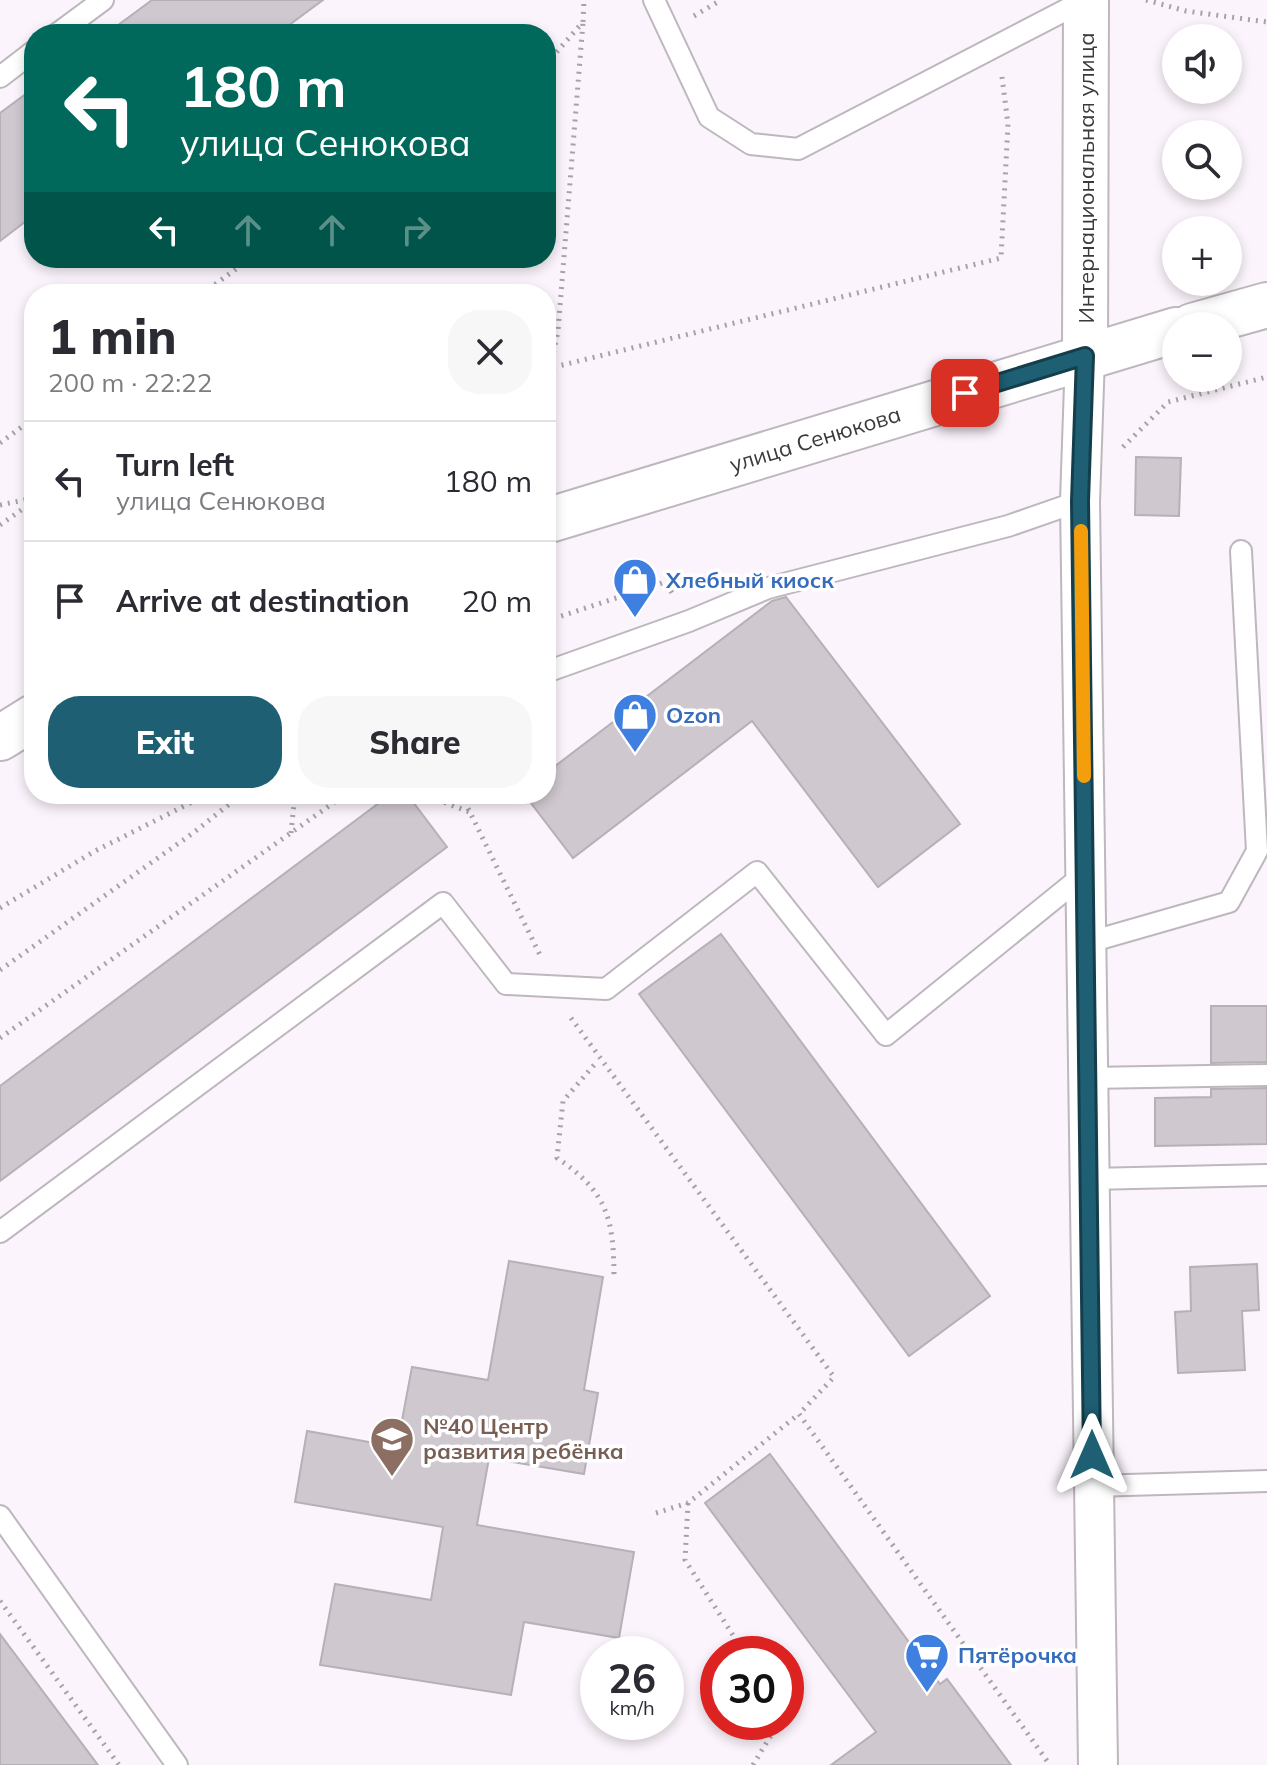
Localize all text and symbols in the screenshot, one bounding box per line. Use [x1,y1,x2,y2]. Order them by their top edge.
map controls [1162,24,1242,392]
button: sound [1162,24,1242,104]
street label: Интернациональная улица [1072,32,1100,324]
text: 180 m [180,51,347,121]
icon: left [48,56,152,160]
text: улица Сенюкова [180,120,471,165]
button: search [1162,120,1242,200]
icon: left [142,208,186,252]
icon: ahead [226,208,270,252]
icon: ahead [310,208,354,252]
icon: right [394,208,438,252]
button: + [1162,216,1242,296]
text: 1 min [48,306,177,366]
button: close [448,310,532,394]
button: − [1162,312,1242,392]
pin [931,359,999,427]
text: 200 m · 22:22 [48,366,212,399]
icon: arrive [943,371,987,415]
street label: улица Сенюкова [726,400,904,478]
text: Turn left [116,446,234,484]
icon: left [48,459,92,503]
text: 180 m [444,462,532,500]
text: улица Сенюкова [116,484,326,517]
shop icon: Хлебный киоск [611,556,659,619]
place label: Хлебный киоск [665,566,834,594]
icon: arrive [48,579,92,623]
text: Arrive at destination [116,582,410,620]
text: 20 m [462,582,532,620]
shop icon: Ozon [611,691,659,754]
button: Exit [48,696,282,788]
button: Share [298,696,532,788]
place label: Ozon [666,701,721,729]
place label: №40 Центр развития ребёнка [423,1412,624,1465]
position arrow [1050,1413,1134,1497]
school or university icon: №40 Центр развития ребёнка [368,1415,416,1478]
supermarket icon: Пятёрочка [903,1631,951,1694]
speed limit sign: 30 [700,1636,804,1740]
place label: Пятёрочка [958,1641,1077,1669]
text: 26 [608,1653,656,1703]
text: km/h [609,1695,655,1720]

